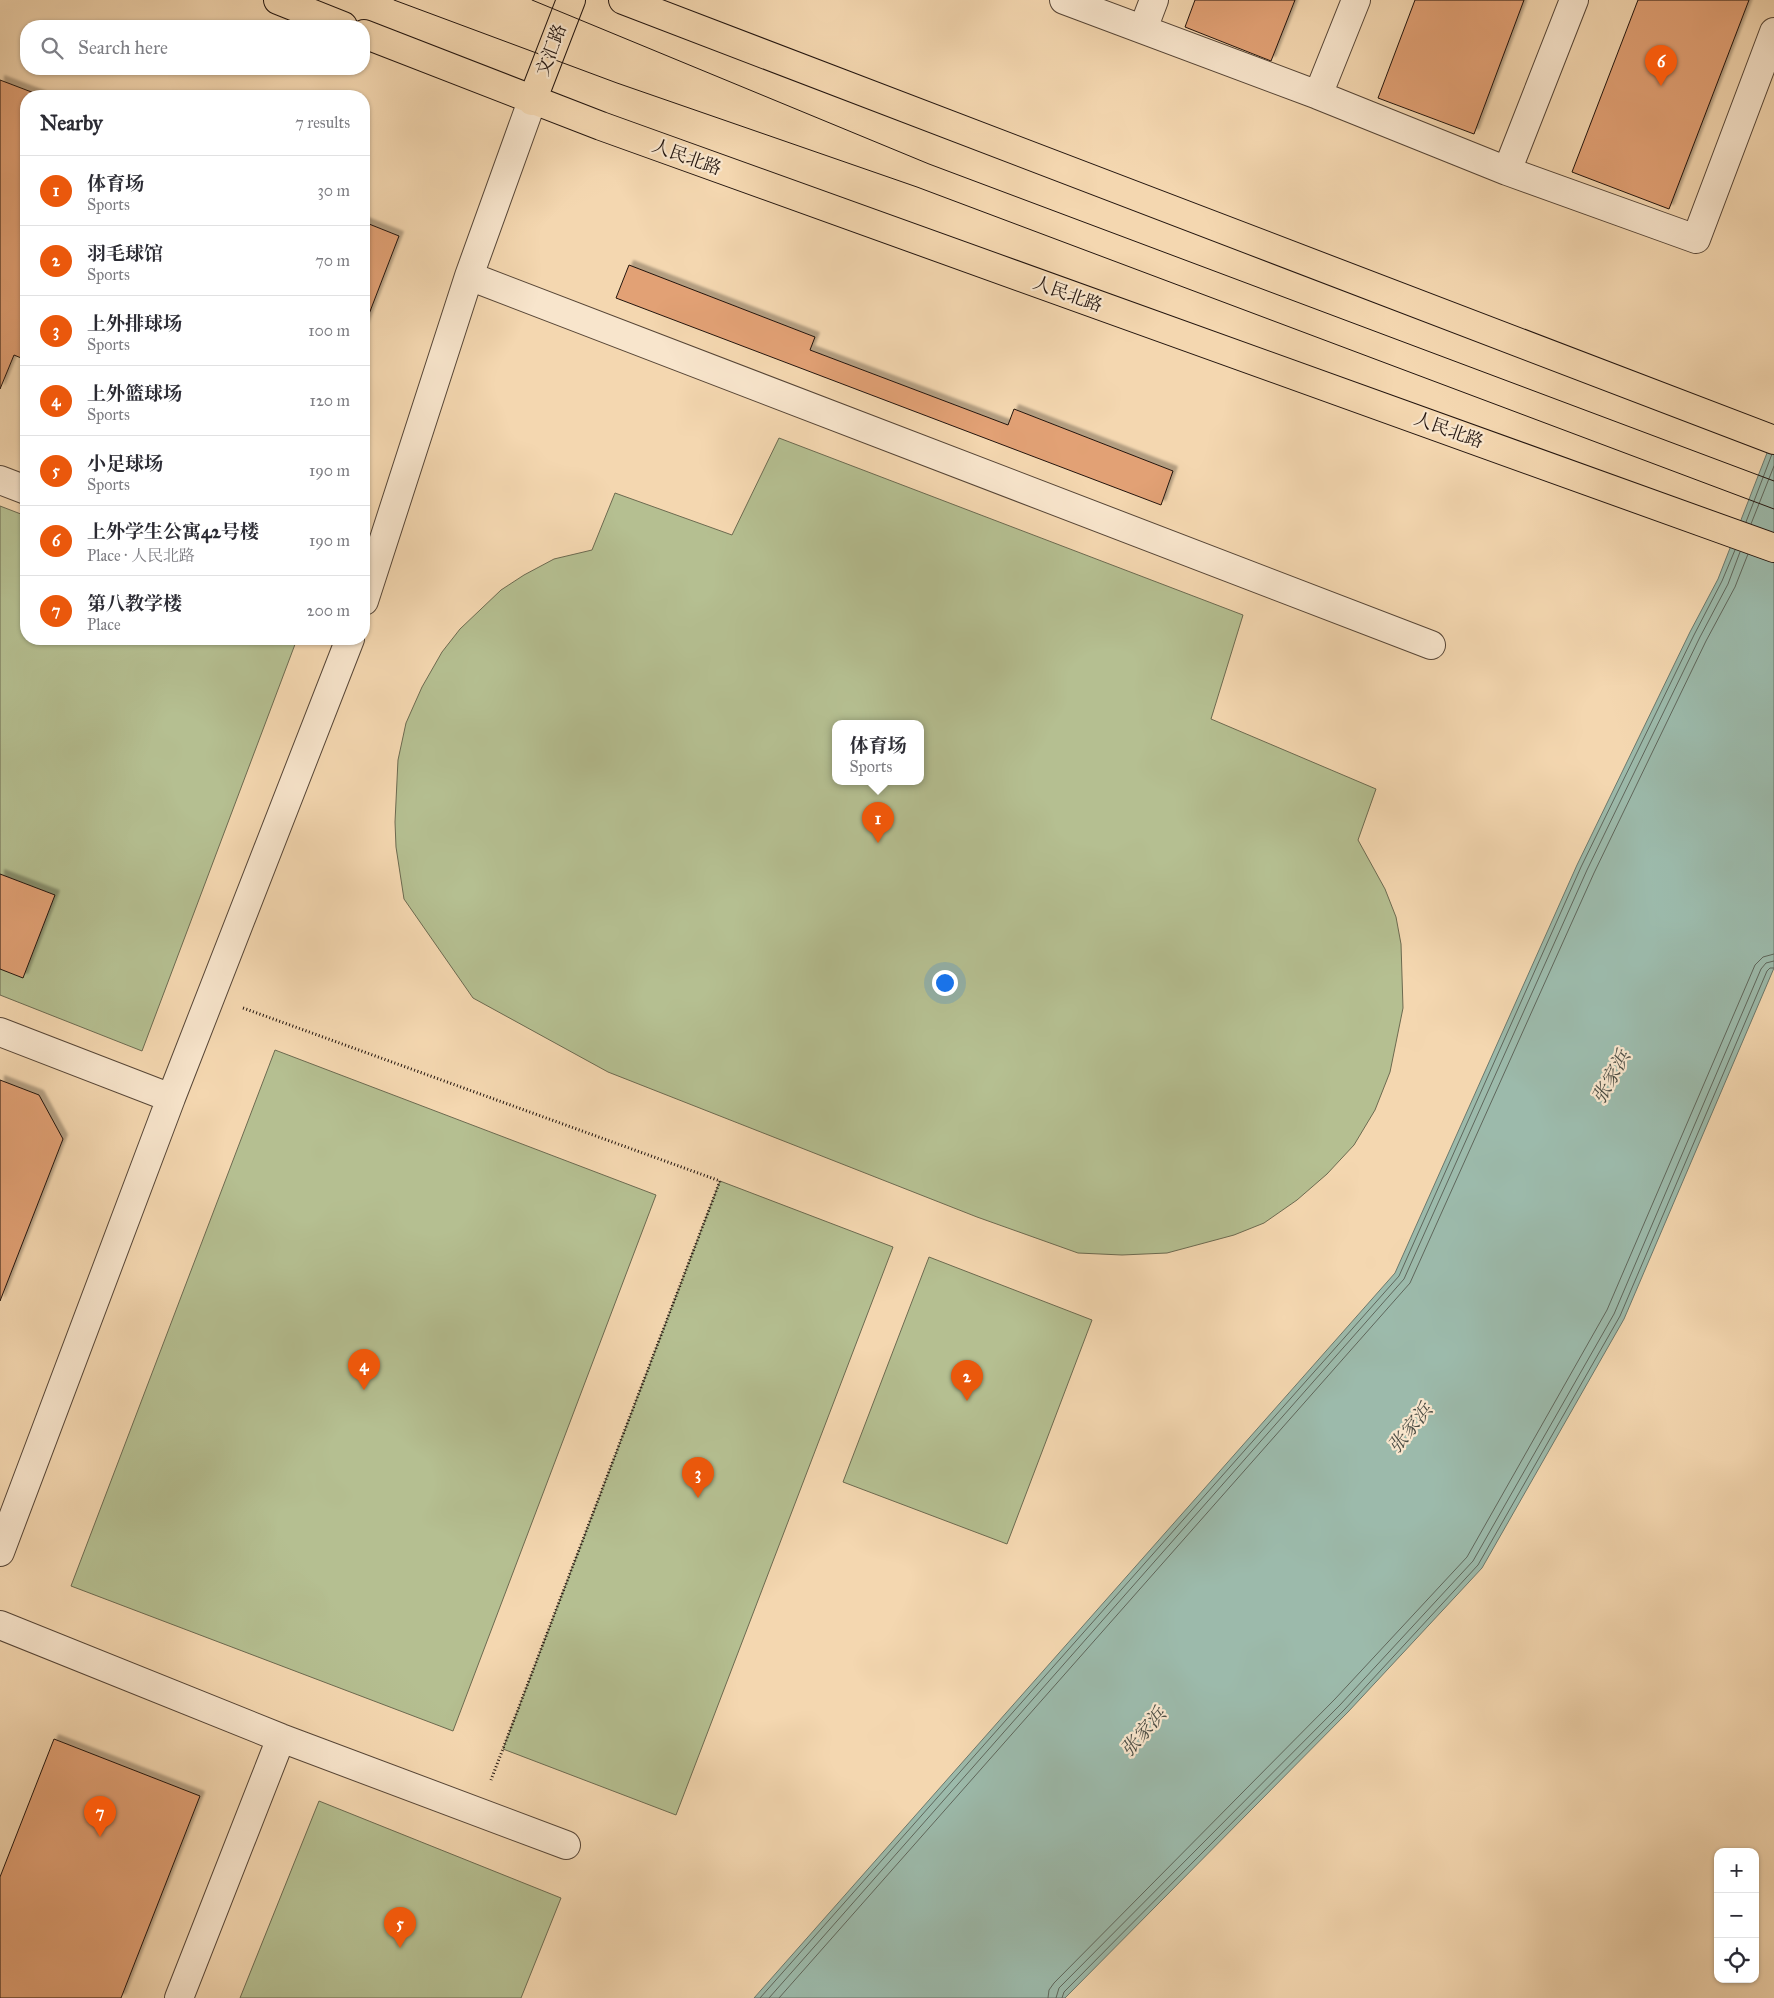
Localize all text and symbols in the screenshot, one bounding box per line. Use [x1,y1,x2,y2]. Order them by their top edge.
search box [20,20,370,75]
street label: 文汇路 [531,21,571,79]
icon: search [38,34,66,62]
text: Search here [78,36,168,59]
pin: 6 [1645,45,1677,86]
text: Nearby [40,110,103,136]
text: 7 results [295,113,350,132]
street label: 人民北路 [649,134,725,180]
text: 体育场 [87,172,144,195]
text: 1 [53,181,59,200]
text: 30 m [317,181,350,200]
text: Sports [87,195,130,214]
text: 羽毛球馆 [87,242,163,265]
text: 2 [52,251,60,270]
text: 70 m [315,251,350,270]
text: Sports [87,265,130,284]
street label: 人民北路 [1030,271,1106,317]
text: 上外排球场 [87,312,182,335]
text: 3 [53,321,59,340]
text: 100 m [308,321,350,340]
text: Sports [87,335,130,354]
text: 上外篮球场 [87,382,182,405]
text: 4 [52,391,60,410]
text: 120 m [310,391,350,410]
text: Sports [87,405,130,424]
street label: 人民北路 [1411,407,1487,453]
text: 小足球场 [87,452,163,475]
text: 5 [52,461,60,480]
text: 190 m [309,461,350,480]
text: Sports [87,475,130,494]
text: 上外学生公寓42号楼 [87,520,259,543]
text: 6 [52,531,60,550]
text: 190 m [309,531,350,550]
text: Place · 人民北路 [87,546,195,565]
text: 第八教学楼 [87,592,182,615]
text: 7 [52,601,60,620]
text: 200 m [307,601,350,620]
text: Place [87,615,121,634]
popup [832,720,924,785]
text: 体育场 [849,734,907,757]
text: Sports [849,757,892,776]
pin: 1 [862,802,894,843]
your location [932,970,958,996]
water label: 张家浜 [1587,1045,1636,1108]
pin: 4 [348,1349,380,1390]
pin: 2 [951,1360,983,1401]
water label: 张家浜 [1383,1397,1438,1457]
pin: 3 [682,1457,714,1498]
water label: 张家浜 [1116,1701,1172,1761]
pin: 7 [84,1796,116,1837]
map controls [1714,1848,1759,1983]
button: + [1714,1848,1759,1893]
button: − [1714,1893,1759,1938]
pin: 5 [384,1907,416,1948]
button: locate [1714,1938,1759,1983]

